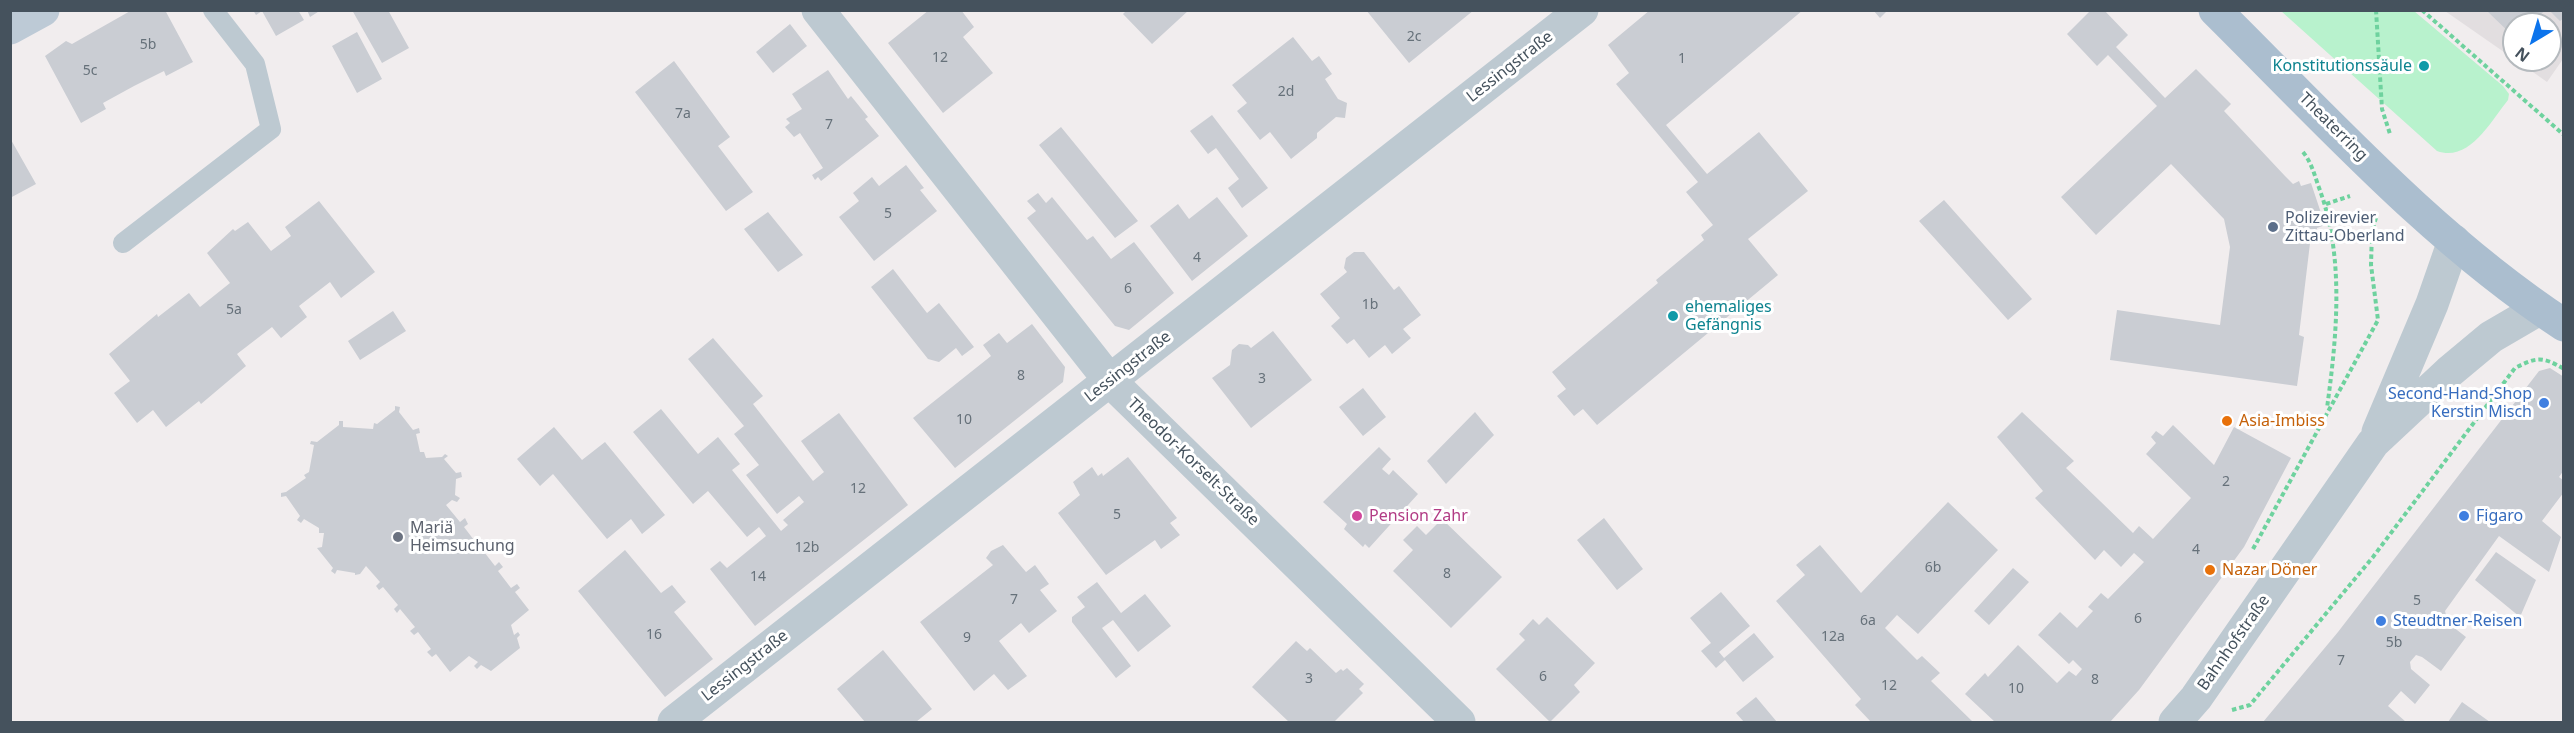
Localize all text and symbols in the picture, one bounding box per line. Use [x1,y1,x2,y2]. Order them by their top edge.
north arrow [2502,12,2562,72]
street label: Lessingstraße [1463,27,1557,107]
house number: 2c [1407,29,1421,45]
house number: 5b [140,37,156,53]
text: N [2510,42,2534,67]
house number: 12 [932,50,948,66]
house number: 1 [1678,51,1686,67]
place label: Konstitutionssäule [2272,56,2412,76]
marker: Konstitutionssäule [2417,59,2431,73]
house number: 5c [83,63,97,79]
house number: 2d [1278,84,1294,100]
street label: Theaterring [2295,89,2371,165]
house number: 7a [675,106,691,122]
house number: 7 [825,117,833,133]
house number: 5 [884,206,892,222]
place label: Polizeirevier Zittau-Oberland [2285,208,2405,246]
marker: Polizeirevier Zittau-Oberland [2266,220,2280,234]
house number: 4 [1193,250,1201,266]
house number: 6 [1124,281,1132,297]
house number: 1b [1362,297,1378,313]
place label: ehemaliges Gefängnis [1685,297,1772,335]
house number: 5a [226,302,242,318]
marker: ehemaliges Gefängnis [1666,309,1680,323]
street label: Lessingstraße [1081,327,1175,407]
house number: 8 [1017,368,1025,384]
house number: 3 [1258,371,1266,387]
place label: Second-Hand-Shop Kerstin Misch [2388,384,2532,422]
street label: Theodor-Korselt-Straße [1123,394,1263,530]
marker: Second-Hand-Shop Kerstin Misch [2537,396,2551,410]
place label: Asia-Imbiss [2239,411,2325,431]
house number: 10 [956,412,972,428]
marker: Asia-Imbiss [2220,414,2234,428]
house number: 2 [2222,474,2230,490]
house number: 12 [850,481,866,497]
place label: Pension Zahr [1369,506,1468,526]
place label: Figaro [2476,506,2523,526]
house number: 5 [1113,507,1121,523]
marker: Pension Zahr [1350,509,1364,523]
marker: Figaro [2457,509,2471,523]
place label: Mariä Heimsuchung [410,518,515,556]
marker: Mariä Heimsuchung [391,530,405,544]
house number: 12b [795,540,819,556]
house number: 4 [2192,542,2200,558]
house number: 6b [1925,560,1941,576]
place label: Nazar Döner [2222,560,2317,580]
marker: Nazar Döner [2203,563,2217,577]
house number: 8 [1443,566,1451,582]
house number: 14 [750,569,766,585]
house number: 7 [1010,592,1018,608]
street label: Bahnhofstraße [2194,592,2274,694]
house number: 5 [2413,593,2421,609]
house number: 6 [2134,611,2142,627]
place label: Steudtner-Reisen [2393,611,2522,631]
house number: 6a [1860,613,1876,629]
marker: Steudtner-Reisen [2374,614,2388,628]
street label: Lessingstraße [698,626,792,706]
house number: 16 [646,627,662,643]
house number: 12a [1821,629,1845,645]
house number: 9 [963,630,971,646]
house number: 5b [2386,635,2402,651]
house number: 7 [2337,653,2345,669]
house number: 6 [1539,669,1547,685]
house number: 3 [1305,671,1313,687]
house number: 8 [2091,672,2099,688]
house number: 12 [1881,678,1897,694]
house number: 10 [2008,681,2024,697]

